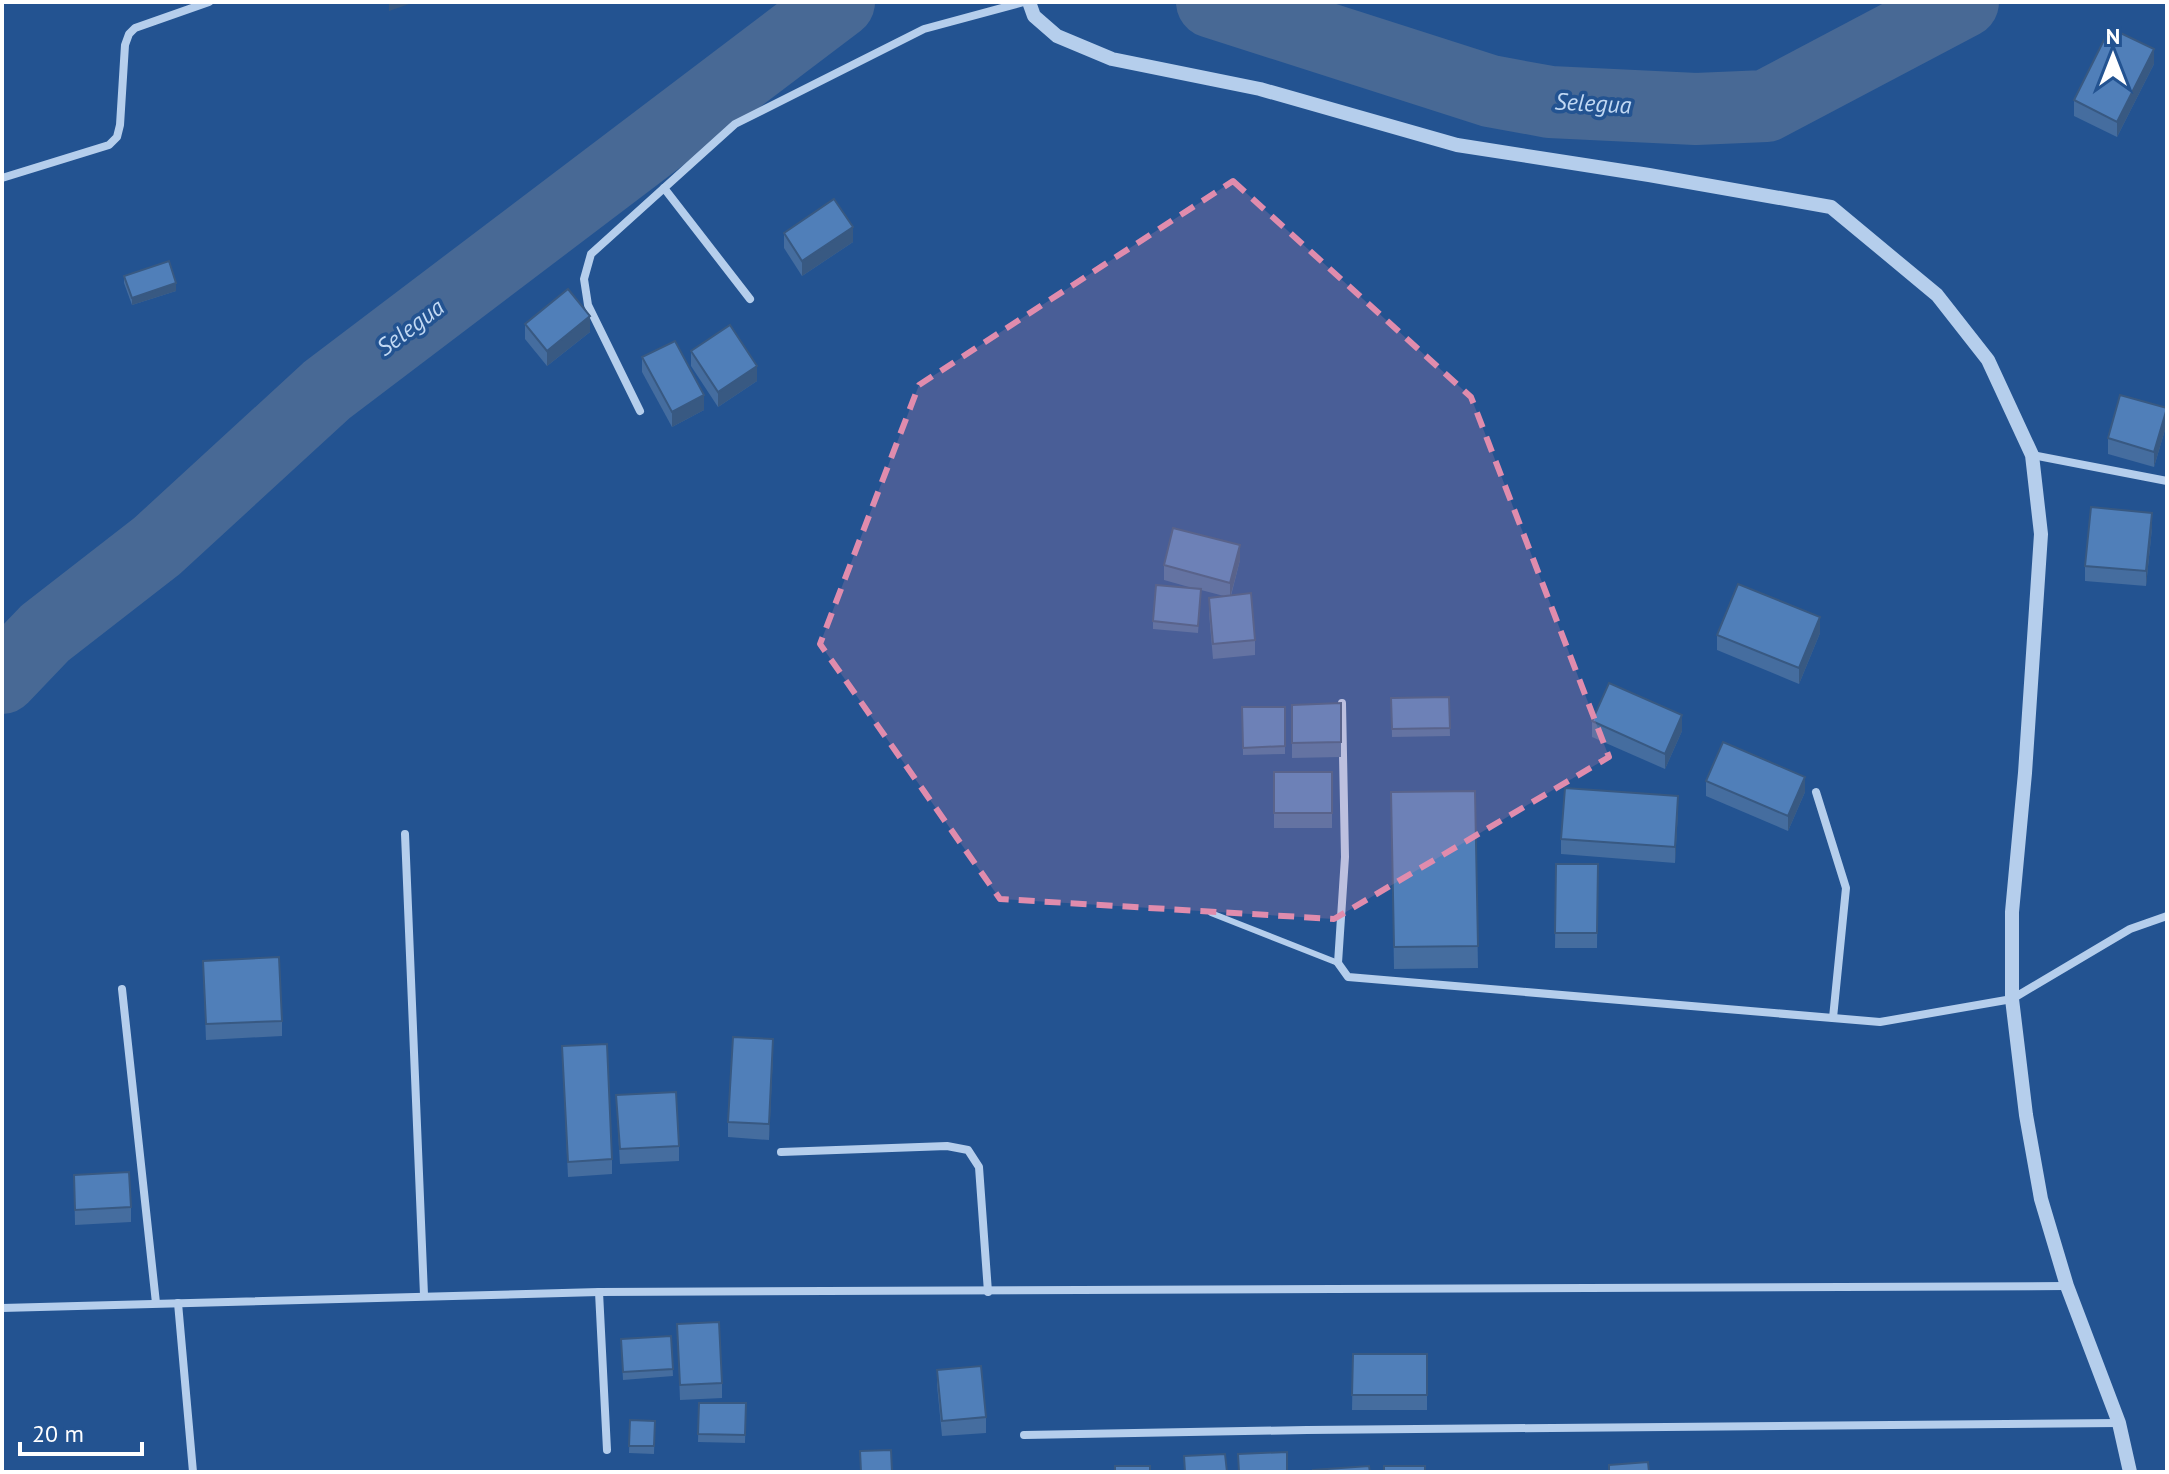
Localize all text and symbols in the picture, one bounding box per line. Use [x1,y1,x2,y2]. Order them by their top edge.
north arrow [2073,16,2153,96]
text: N [2106,22,2120,50]
water label: Selegua [1554,86,1633,121]
water label: Selegua [370,291,450,363]
scale bar [20,1406,142,1456]
text: 20 m [32,1418,84,1449]

